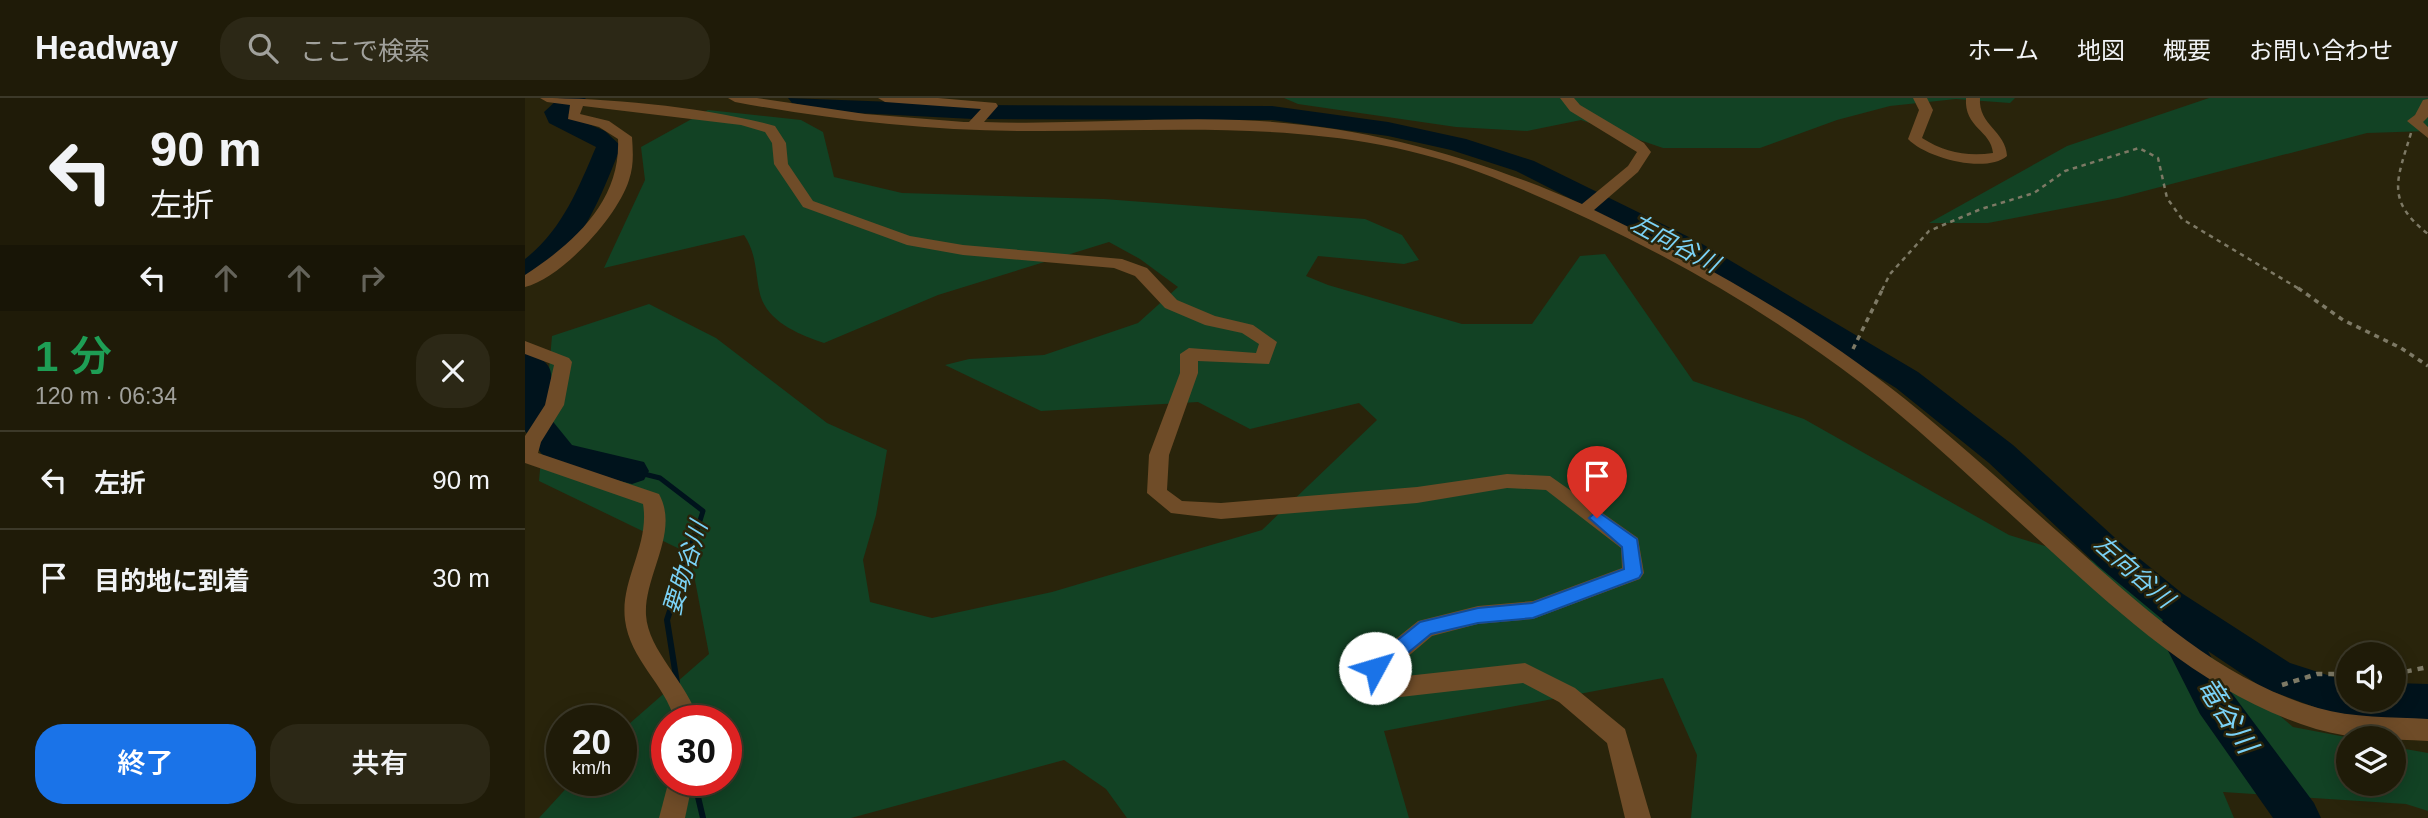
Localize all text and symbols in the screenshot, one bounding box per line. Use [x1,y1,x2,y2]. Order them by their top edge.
search box [220,17,710,80]
text: Headway [35,29,178,66]
icon: search [244,29,282,67]
text: ここで検索 [300,36,430,66]
text: ホーム [1968,37,2039,64]
text: 地図 [2077,37,2125,64]
text: 概要 [2163,37,2211,64]
text: お問い合わせ [2249,37,2393,64]
text: 90 m [150,122,262,176]
icon: left [35,126,126,217]
text: 左折 [150,187,214,223]
water label: 左向谷川 [1626,209,1726,279]
icon: left [134,259,172,297]
icon: ahead [207,259,245,297]
icon: ahead [280,259,318,297]
icon: right [353,259,391,297]
text: 1 分 [35,333,112,380]
button: close [416,334,490,408]
text: 120 m · 06:34 [35,383,177,409]
pin [1567,446,1627,518]
icon: arrive [1578,457,1616,495]
icon: left [35,461,73,499]
text: 90 m [432,465,490,495]
text: 左折 [94,468,146,498]
water label: 要助谷川 [658,515,713,618]
water label: 左向谷川 [2089,529,2181,615]
icon: arrive [35,559,73,597]
text: 30 m [432,563,490,593]
text: 目的地に到着 [94,566,250,596]
position arrow [1338,631,1412,705]
map controls [2336,642,2406,796]
button: sound [2336,642,2406,712]
water label: 竜谷川 [2191,671,2265,761]
speed limit sign: 30 [651,705,742,796]
text: 20 [572,722,611,761]
button: 終了 [35,724,256,804]
button: 共有 [270,724,490,804]
button: layers [2336,726,2406,796]
text: km/h [572,758,611,778]

